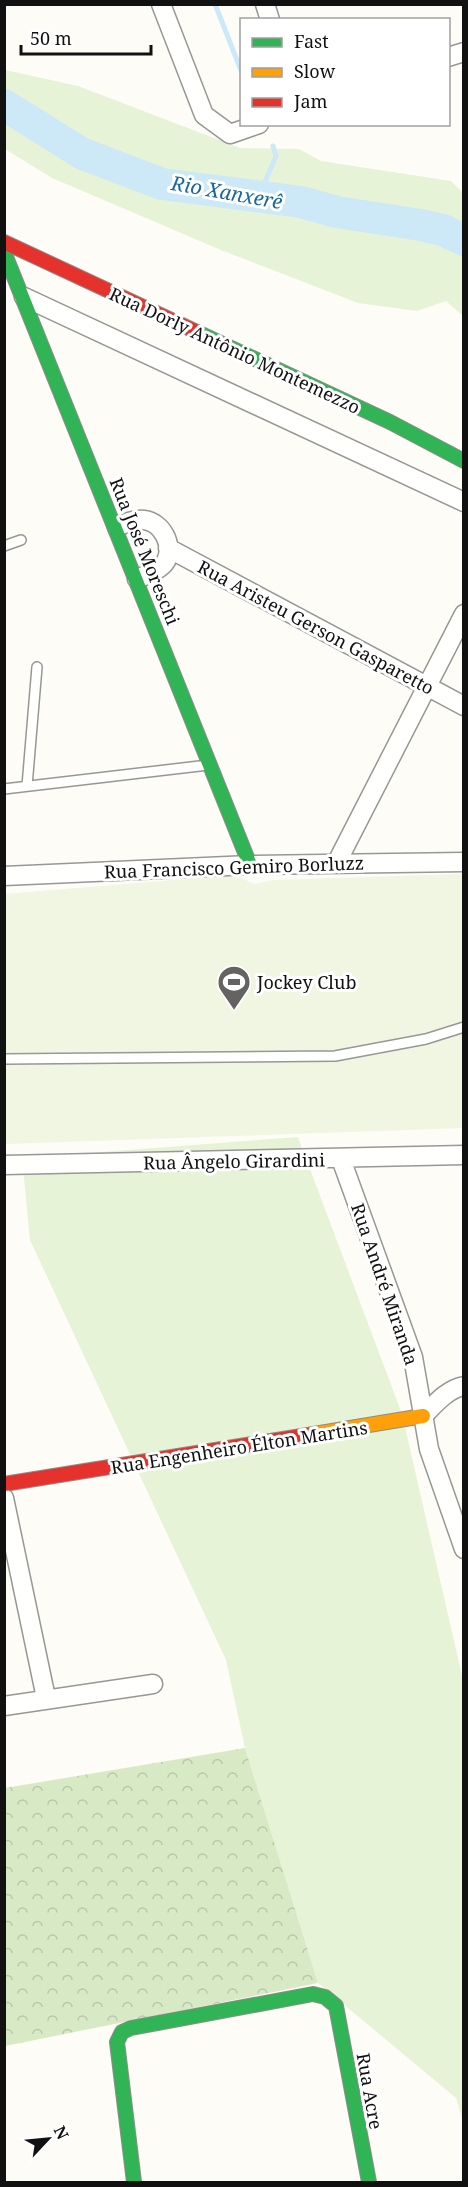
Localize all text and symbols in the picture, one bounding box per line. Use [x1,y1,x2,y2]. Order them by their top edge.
scale bar [21,18,152,56]
legend [240,18,450,126]
text: 50 m [30,26,72,50]
text: Fast [294,29,329,53]
text: Slow [294,59,336,83]
text: Jam [293,89,328,113]
water label: Rio Xanxerê [168,169,285,215]
street label: Rua Dorly Antônio Montemezzo [106,281,364,419]
street label: Rua José Moreschi [104,474,186,628]
street label: Rua Aristeu Gerson Gasparetto [194,554,438,700]
street label: Rua Francisco Gemiro Borluzz [104,850,364,884]
sports icon: Jockey Club [216,964,252,1011]
place label: Jockey Club [256,970,356,994]
street label: Rua Ângelo Girardini [143,1147,325,1175]
street label: Rua André Miranda [346,1200,424,1368]
street label: Rua Engenheiro Élton Martins [109,1415,369,1479]
street label: Rua Acre [351,2051,389,2131]
north arrow [18,2109,78,2169]
text: N [49,2122,74,2143]

